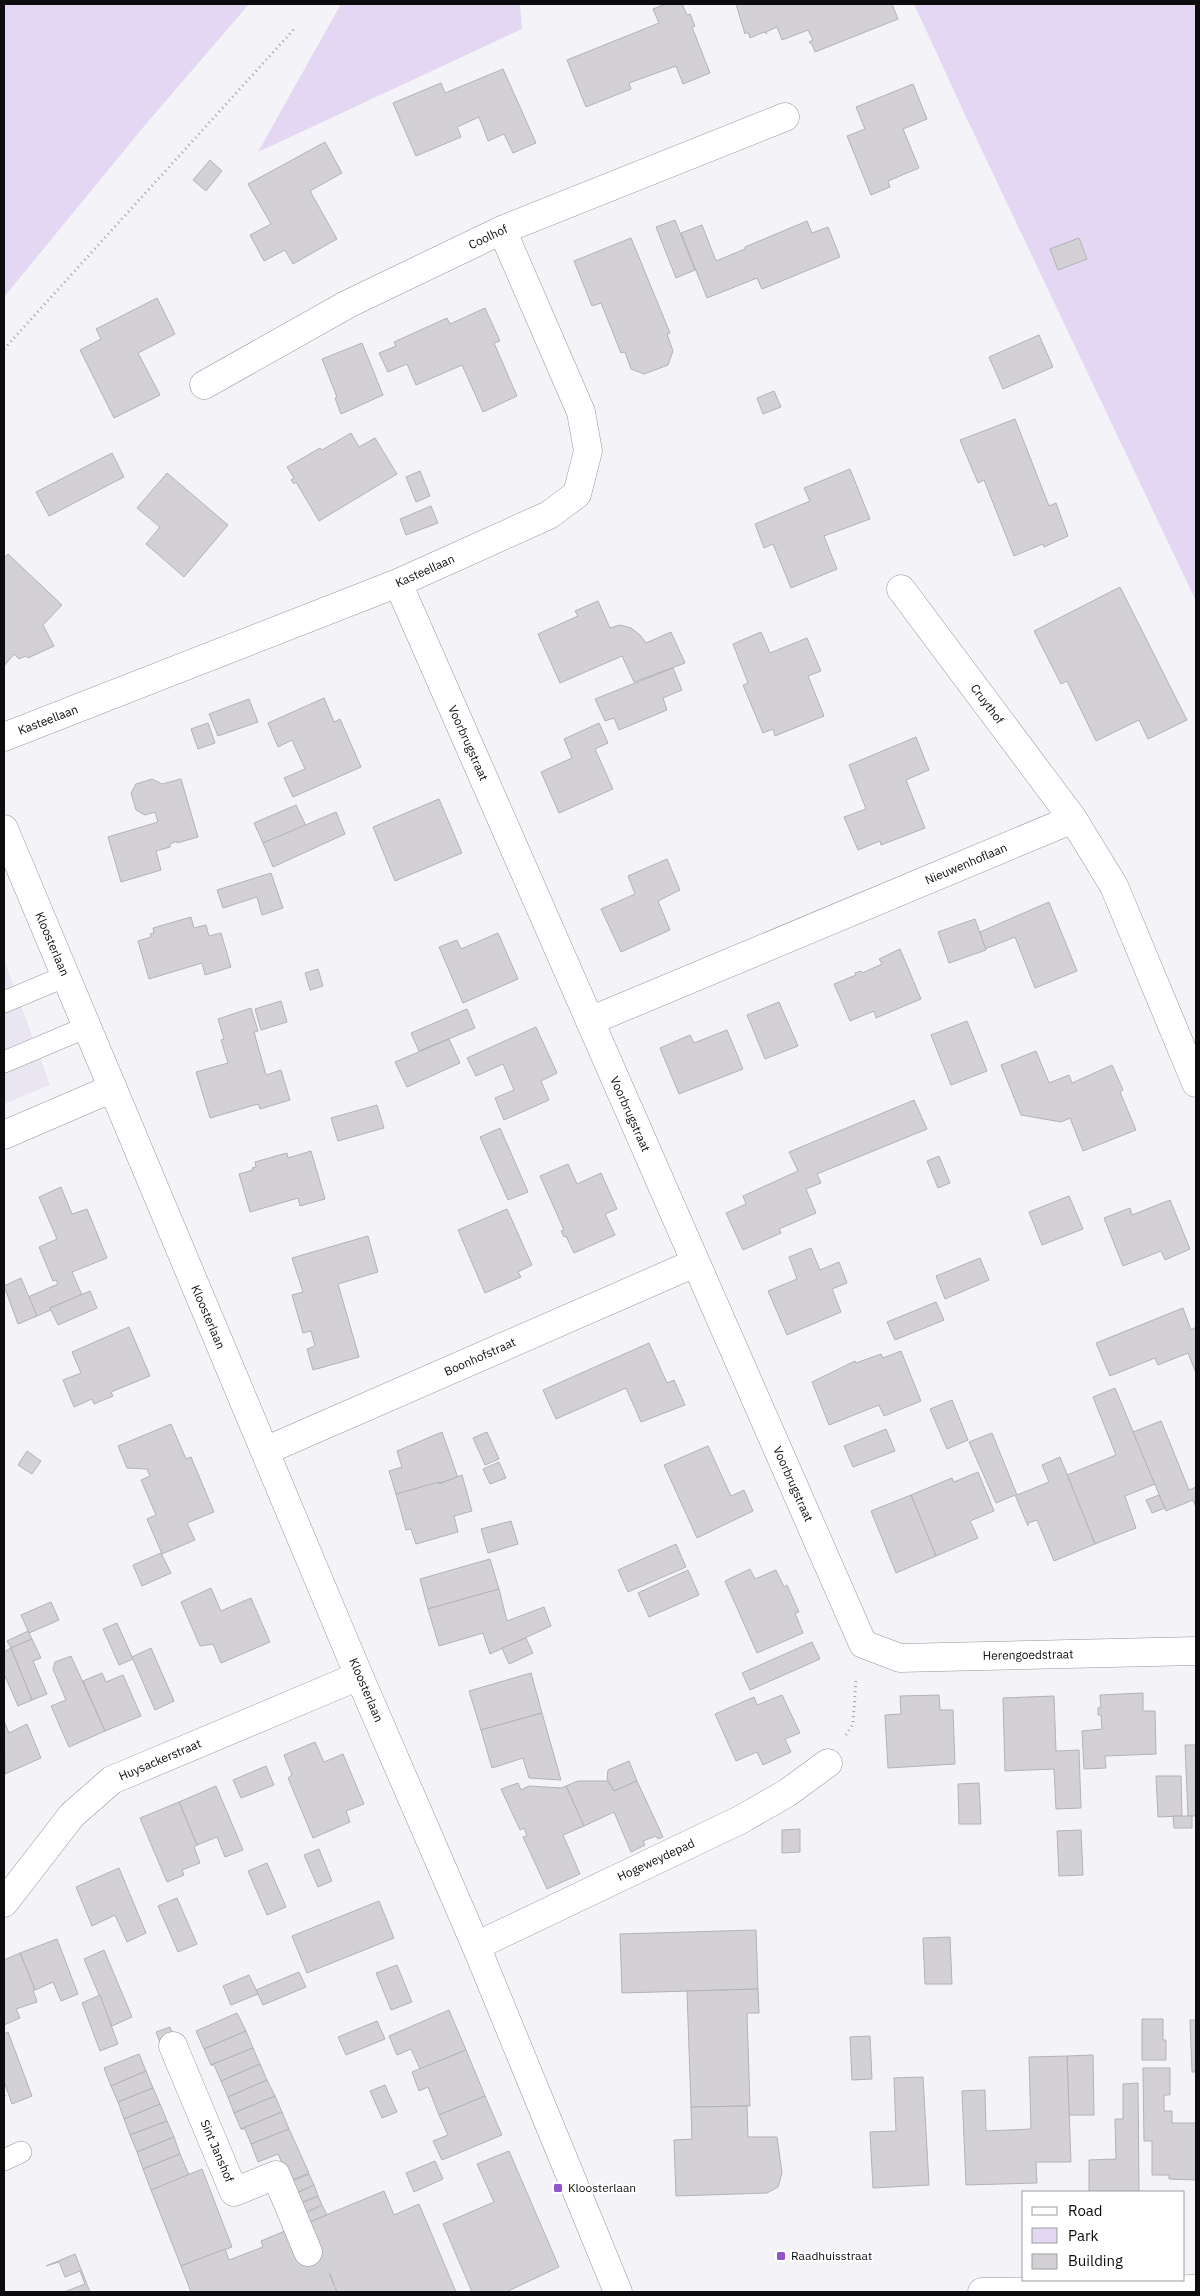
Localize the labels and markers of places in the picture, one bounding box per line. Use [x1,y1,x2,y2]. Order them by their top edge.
place label: Kloosterlaan [568,2180,636,2195]
marker: Kloosterlaan [552,2182,564,2194]
place label: Raadhuisstraat [791,2248,872,2263]
marker: Raadhuisstraat [775,2250,787,2262]

